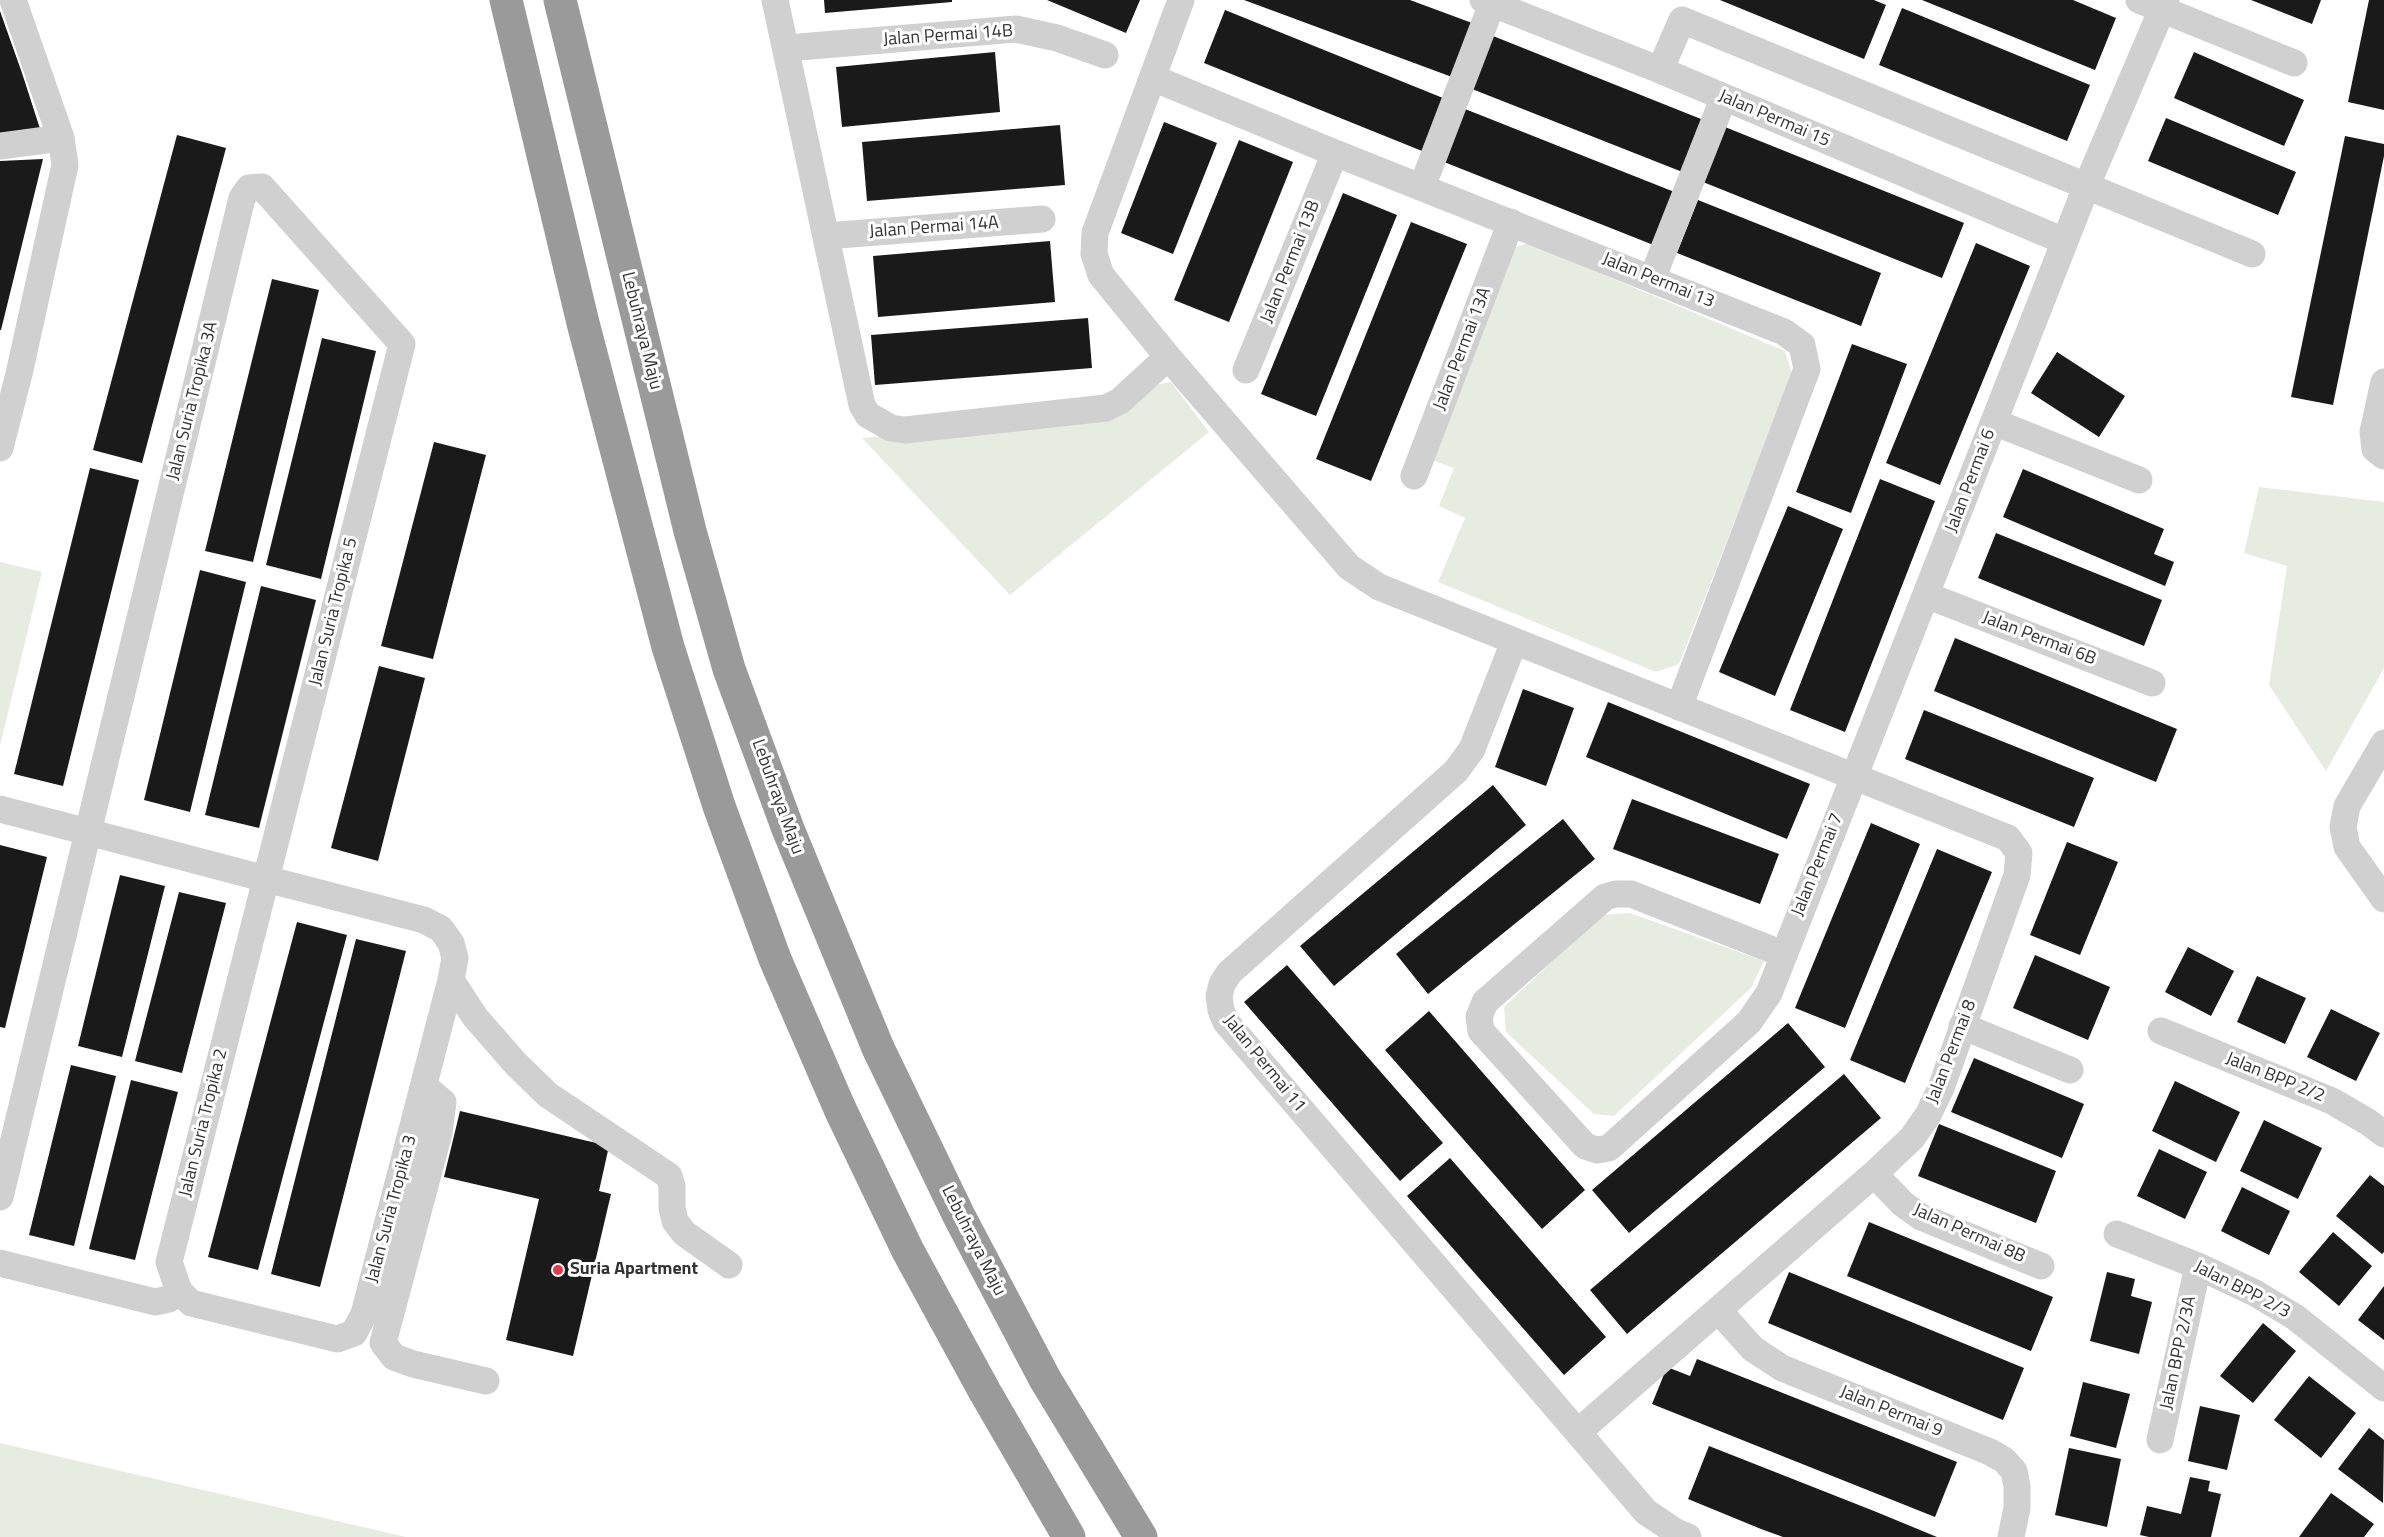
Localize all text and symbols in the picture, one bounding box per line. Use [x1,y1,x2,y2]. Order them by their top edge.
street label: Jalan Permai 14B [882,21,1014,51]
street label: Jalan Permai 15 [1715,86,1833,152]
street label: Jalan Permai 13B [1257,198,1325,326]
street label: Jalan Permai 14A [869,213,999,243]
street label: Jalan Permai 13 [1599,249,1717,313]
street label: Lebuhraya Maju [616,270,666,392]
street label: Jalan Permai 13A [1430,285,1496,413]
street label: Jalan Suria Tropika 3A [163,319,223,483]
street label: Jalan Permai 6 [1941,426,2001,536]
street label: Jalan Suria Tropika 5 [305,536,363,688]
street label: Jalan Permai 6B [1979,607,2099,671]
street label: Lebuhraya Maju [746,737,808,857]
street label: Jalan Permai 7 [1788,810,1848,920]
street label: Jalan Permai 8 [1922,997,1982,1107]
street label: Jalan Permai 11 [1218,1011,1310,1117]
street label: Jalan Suria Tropika 2 [175,1047,233,1199]
street label: Jalan BPP 2/2 [2222,1048,2328,1108]
street label: Jalan Suria Tropika 3 [362,1133,422,1285]
street label: Lebuhraya Maju [936,1182,1010,1300]
street label: Jalan Permai 8B [1910,1200,2028,1268]
street label: Jalan BPP 2/3 [2190,1257,2294,1323]
place label: Suria Apartment [570,1259,698,1281]
marker: Suria Apartment [551,1263,565,1277]
street label: Jalan BPP 2/3A [2156,1294,2202,1412]
street label: Jalan Permai 9 [1836,1382,1946,1442]

